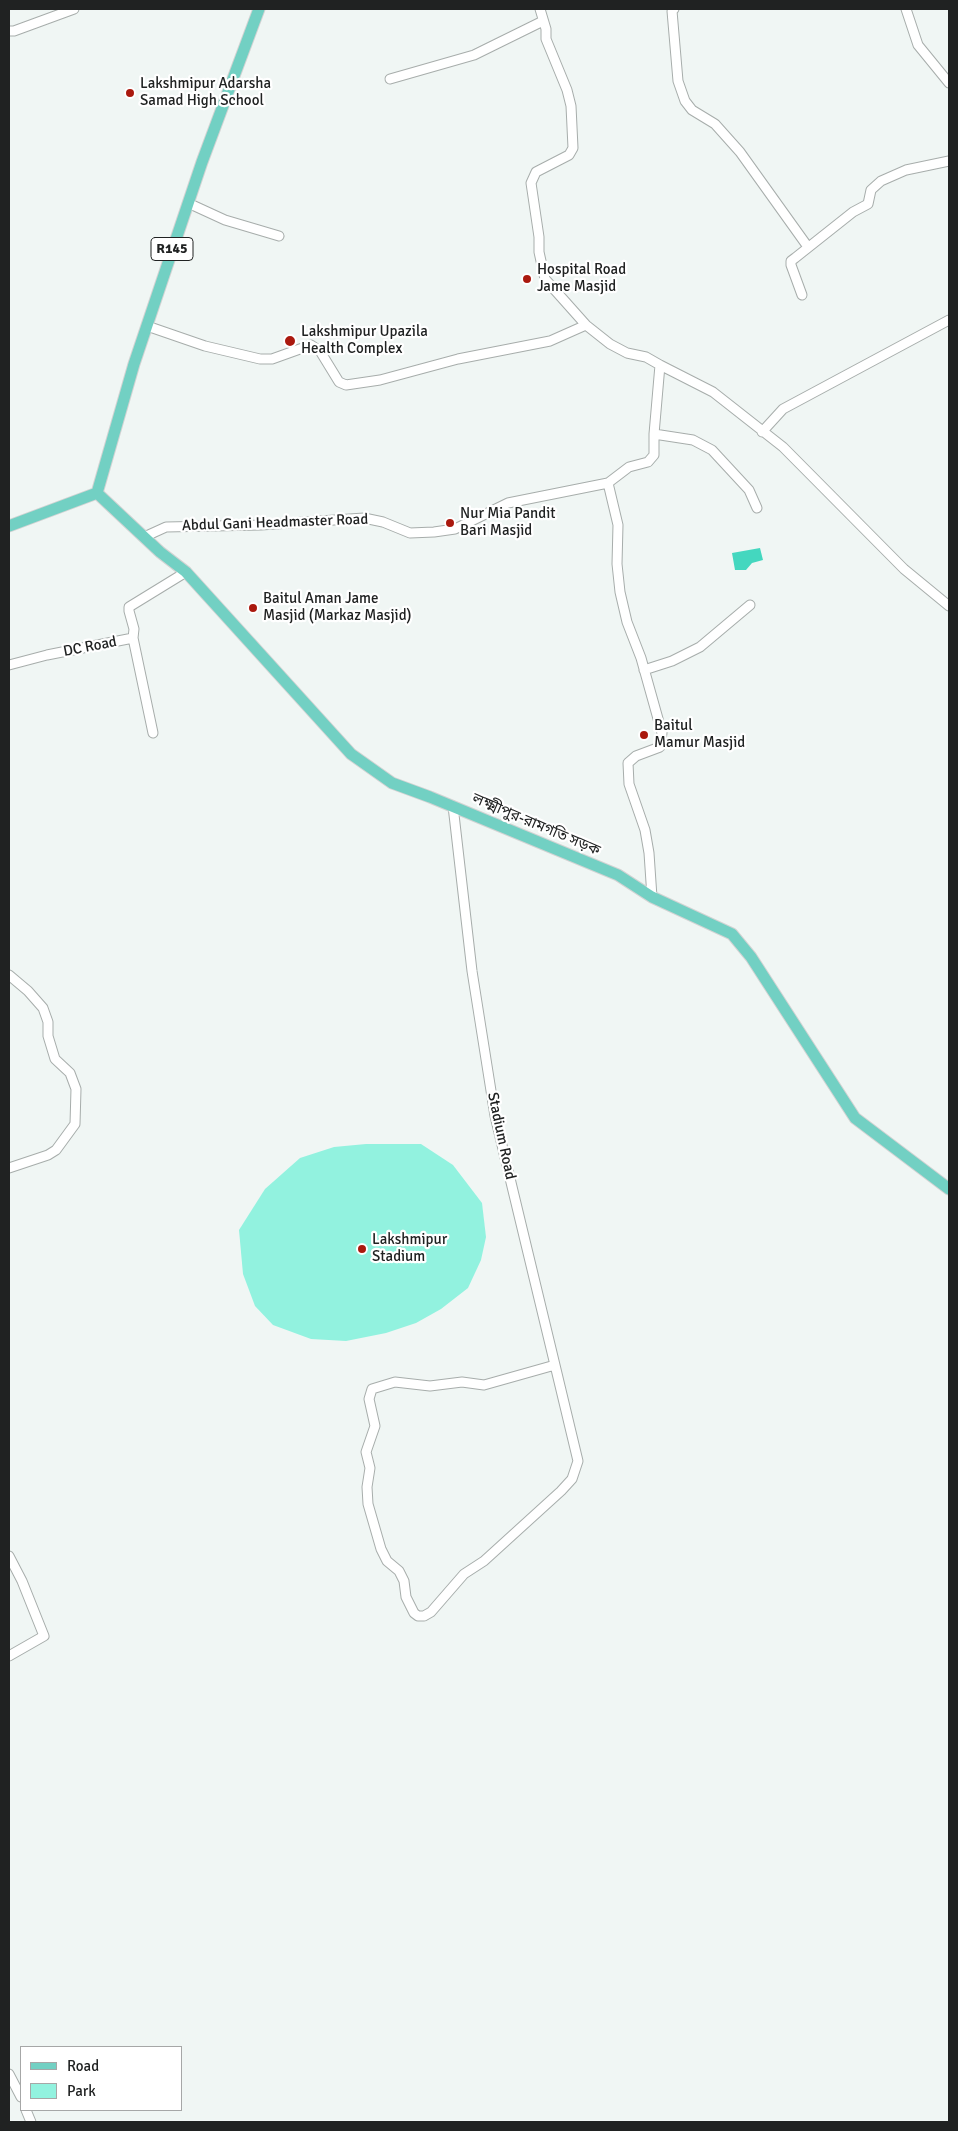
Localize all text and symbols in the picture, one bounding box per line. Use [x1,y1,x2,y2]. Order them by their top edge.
place label: Lakshmipur Adarsha Samad High School [140,75,271,110]
marker: Lakshmipur Adarsha Samad High School [124,87,136,99]
road number: R145 [151,238,193,260]
place label: Hospital Road Jame Masjid [537,261,626,296]
marker: Hospital Road Jame Masjid [521,273,533,285]
place label: Lakshmipur Upazila Health Complex [301,323,428,358]
marker: Lakshmipur Upazila Health Complex [283,334,297,348]
place label: Nur Mia Pandit Bari Masjid [460,505,555,540]
street label: Abdul Gani Headmaster Road [181,511,369,535]
marker: Nur Mia Pandit Bari Masjid [444,517,456,529]
place label: Baitul Aman Jame Masjid (Markaz Masjid) [263,590,412,625]
marker: Baitul Aman Jame Masjid (Markaz Masjid) [247,602,259,614]
street label: DC Road [62,633,118,661]
place label: Baitul Mamur Masjid [654,717,745,752]
marker: Baitul Mamur Masjid [638,729,650,741]
street label: লক্ষ্মীপুর-রামগতি সড়ক [469,790,603,860]
street label: Stadium Road [483,1091,519,1181]
place label: Lakshmipur Stadium [372,1231,447,1266]
marker: Lakshmipur Stadium [356,1243,368,1255]
legend [20,2046,182,2111]
text: Road [67,2057,99,2075]
text: Park [67,2082,96,2100]

